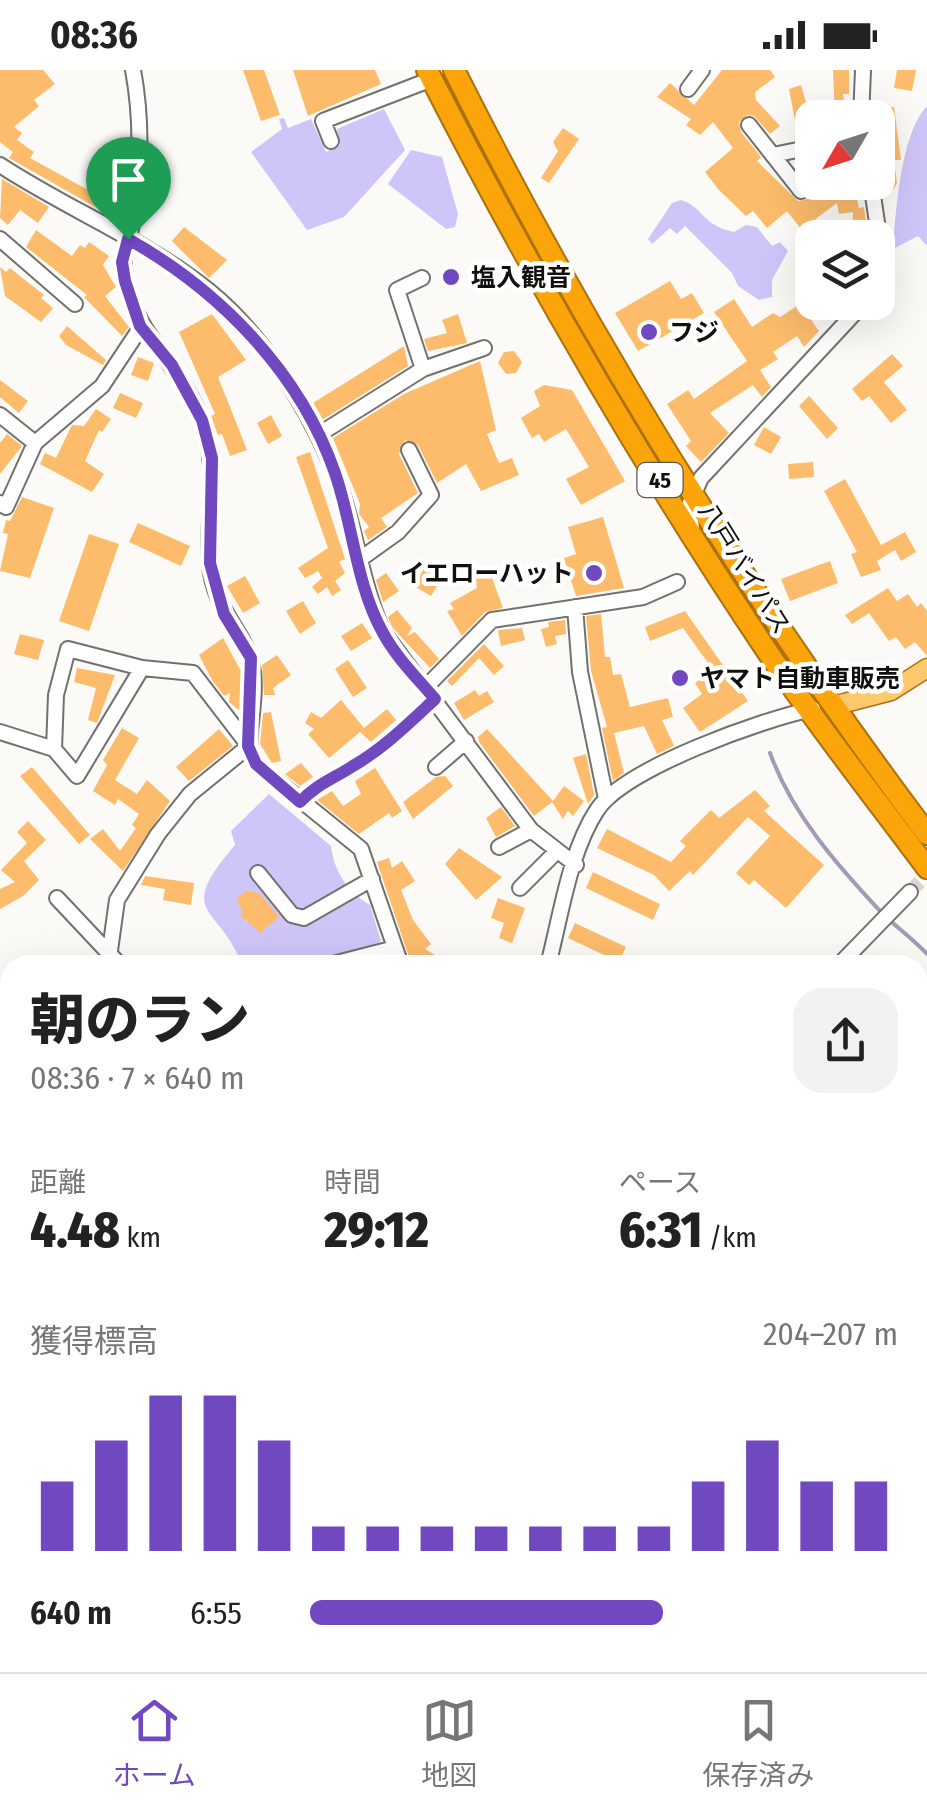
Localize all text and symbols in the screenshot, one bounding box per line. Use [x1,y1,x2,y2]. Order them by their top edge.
text: 08:36 [50,12,138,58]
north arrow [795,100,895,200]
map controls [795,100,895,320]
pin [86,137,171,240]
icon: arrive [101,152,156,207]
button: layers [795,220,895,320]
place label: 塩入観音 [471,263,571,293]
marker: 塩入観音 [440,266,462,288]
place label: フジ [669,318,719,348]
marker: フジ [638,321,660,343]
road number: 45 [638,463,682,497]
street label: 八戸バイパス [692,497,796,640]
place label: イエローハット [400,559,574,589]
marker: イエローハット [583,562,605,584]
place label: ヤマト自動車販売 [700,664,900,694]
marker: ヤマト自動車販売 [669,667,691,689]
text: 朝のラン [30,988,250,1054]
button: share [793,988,898,1093]
text: 08:36 · 7 × 640 m [30,1059,245,1097]
text: 距離 [30,1166,86,1199]
text: 時間 [324,1166,380,1199]
text: ペース [619,1166,701,1199]
text: 4.48 [30,1200,120,1260]
text: 29:12 [324,1200,429,1260]
text: 6:31 [619,1200,702,1260]
text: km [120,1221,161,1254]
text: /km [702,1221,757,1254]
text: 204–207 m [763,1315,898,1353]
text: 獲得標高 [30,1322,158,1360]
text: 640 m [30,1594,112,1632]
text: 6:55 [190,1594,242,1632]
tab: ホーム [113,1693,196,1793]
tab: 地図 [421,1693,477,1793]
tab: 保存済み [702,1693,814,1793]

